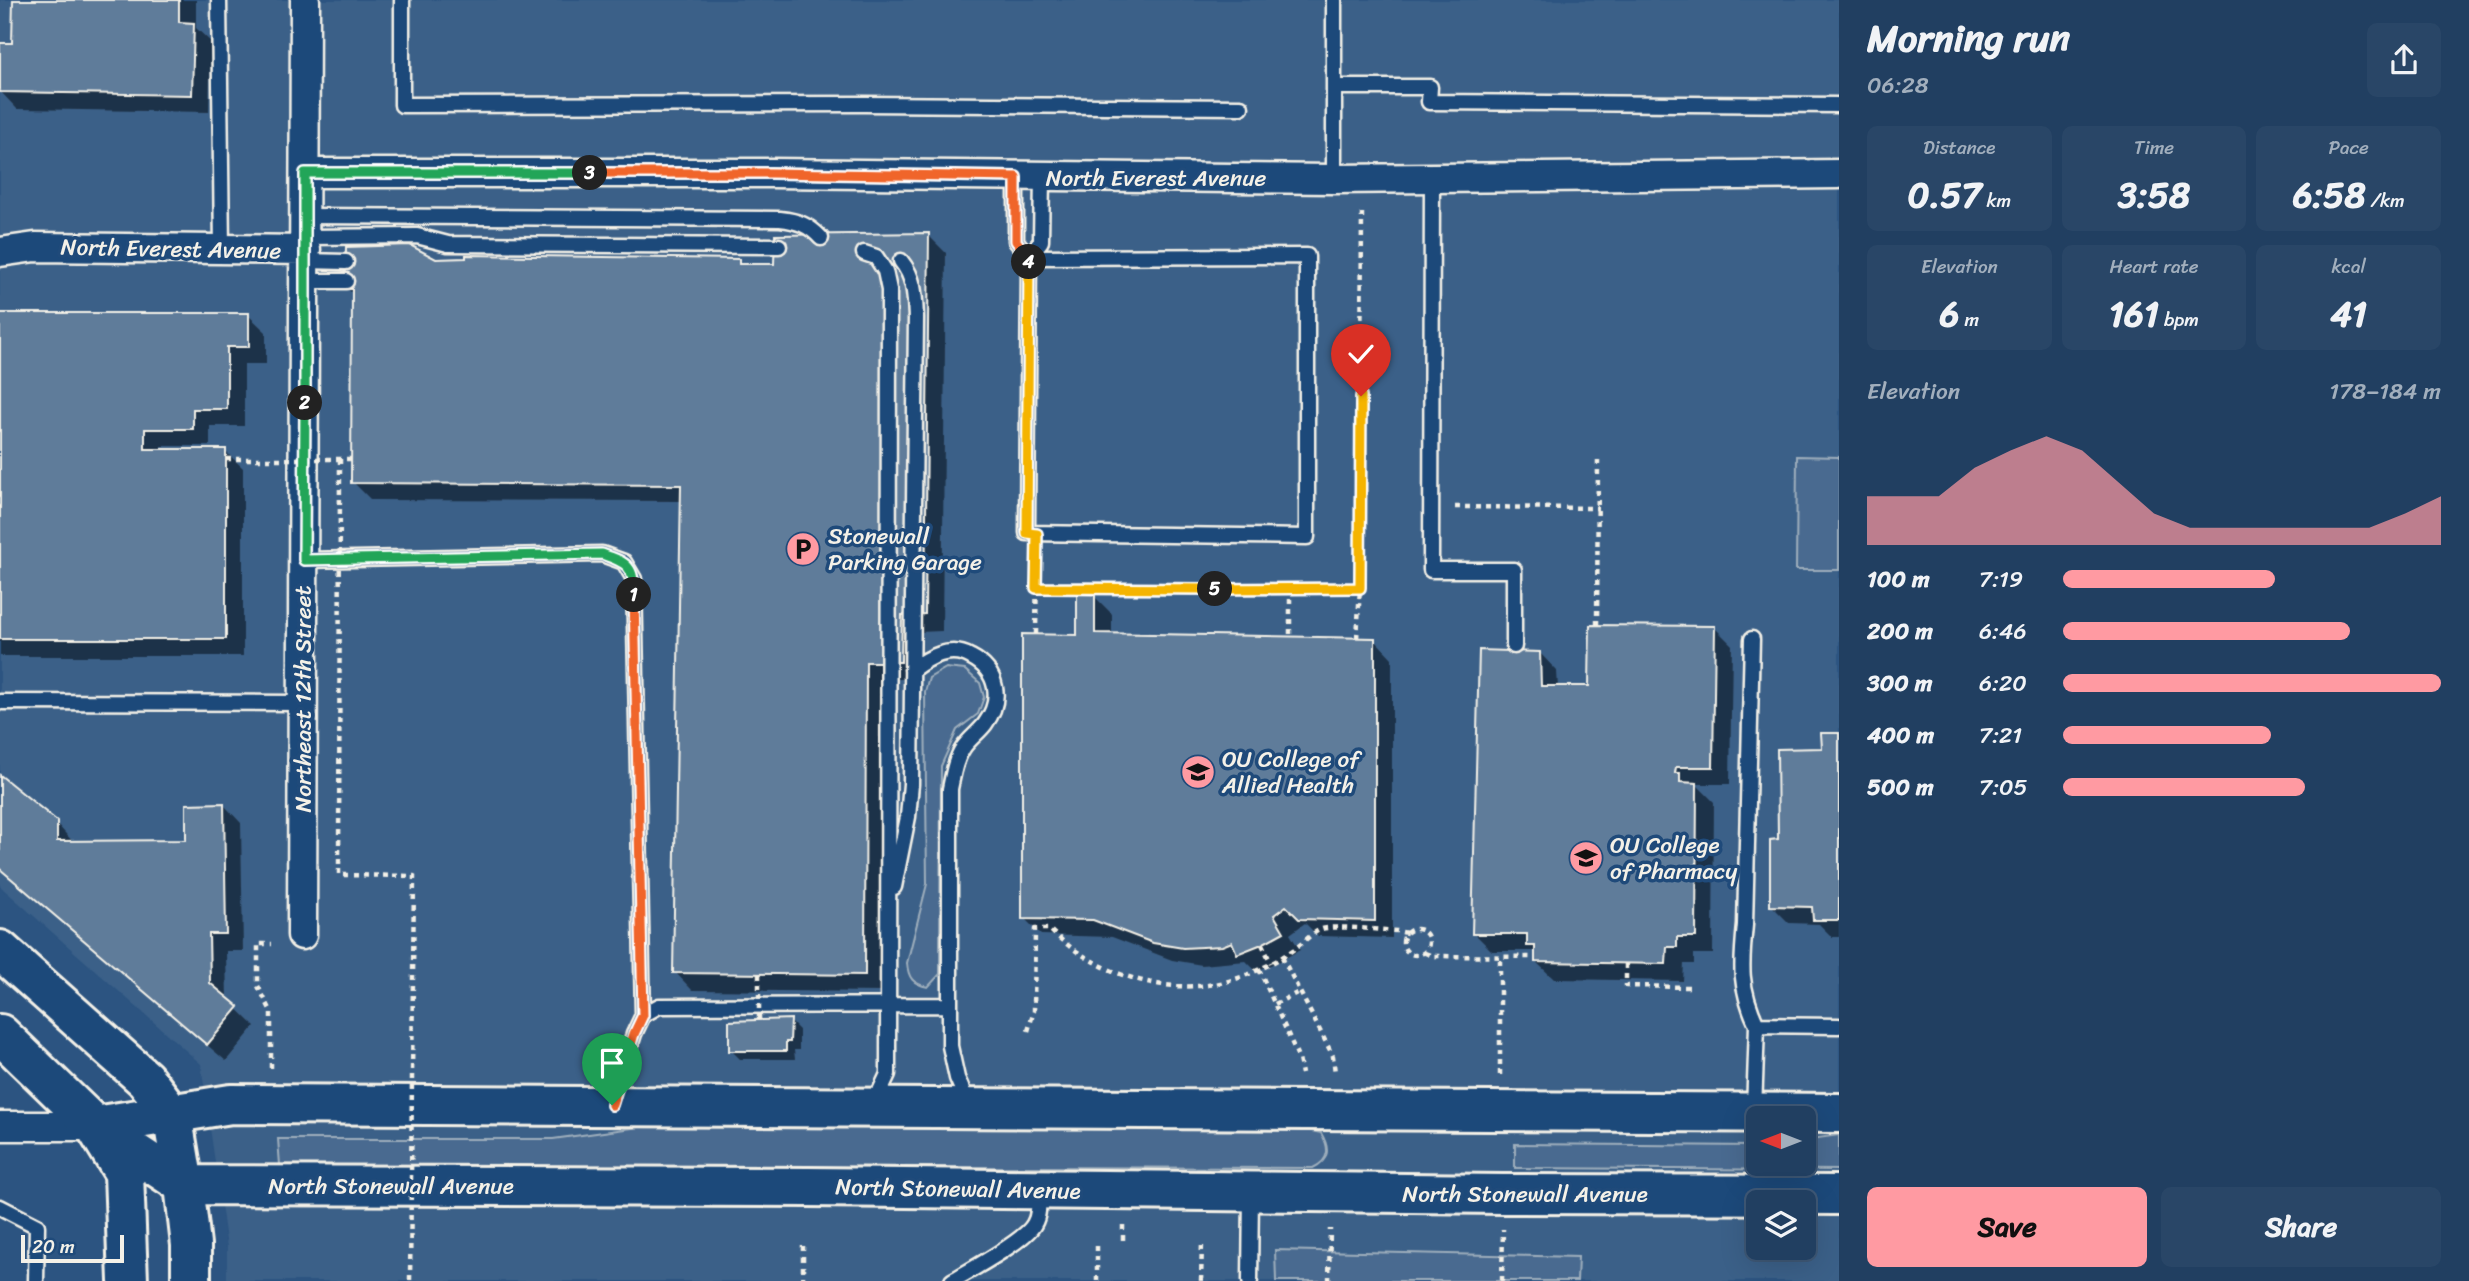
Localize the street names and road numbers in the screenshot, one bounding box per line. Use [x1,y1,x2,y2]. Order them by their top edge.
street label: North Everest Avenue [1046,158,1266,199]
street label: North Everest Avenue [60,227,282,271]
street label: Northeast 12th Street [283,585,324,813]
street label: North Stonewall Avenue [268,1166,514,1207]
street label: North Stonewall Avenue [835,1166,1081,1212]
street label: North Stonewall Avenue [1402,1174,1648,1215]

